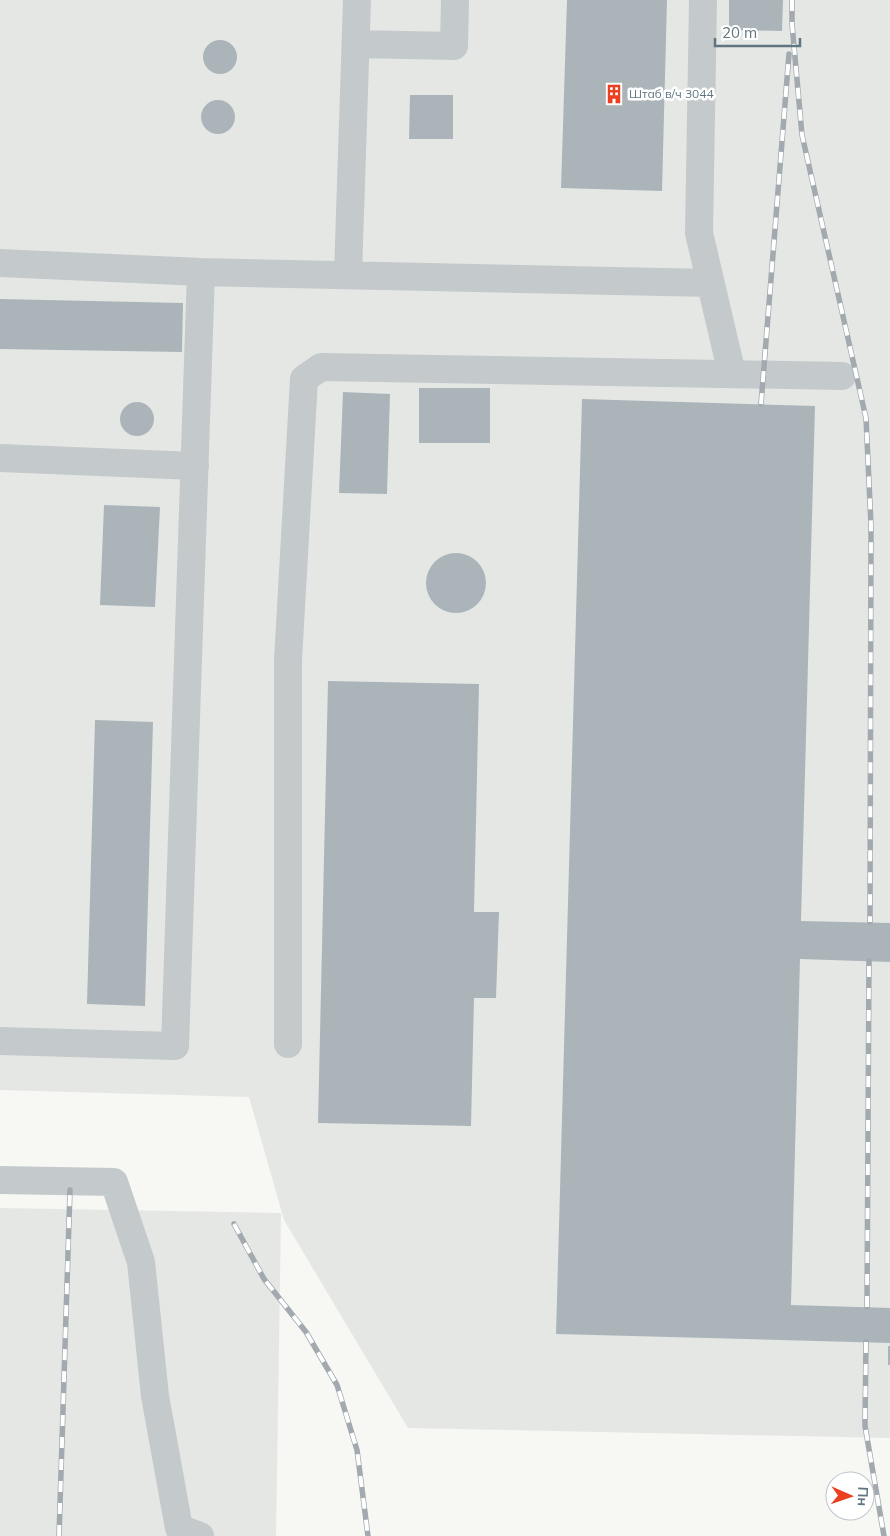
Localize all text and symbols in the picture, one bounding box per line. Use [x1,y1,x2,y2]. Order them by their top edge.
scale bar [715,15,800,47]
text: 20 m [722,23,757,42]
building icon: Штаб в/ч 3044 [603,83,625,105]
place label: Штаб в/ч 3044 [629,86,714,101]
north arrow [825,1471,875,1521]
text: Пн [854,1486,872,1506]

